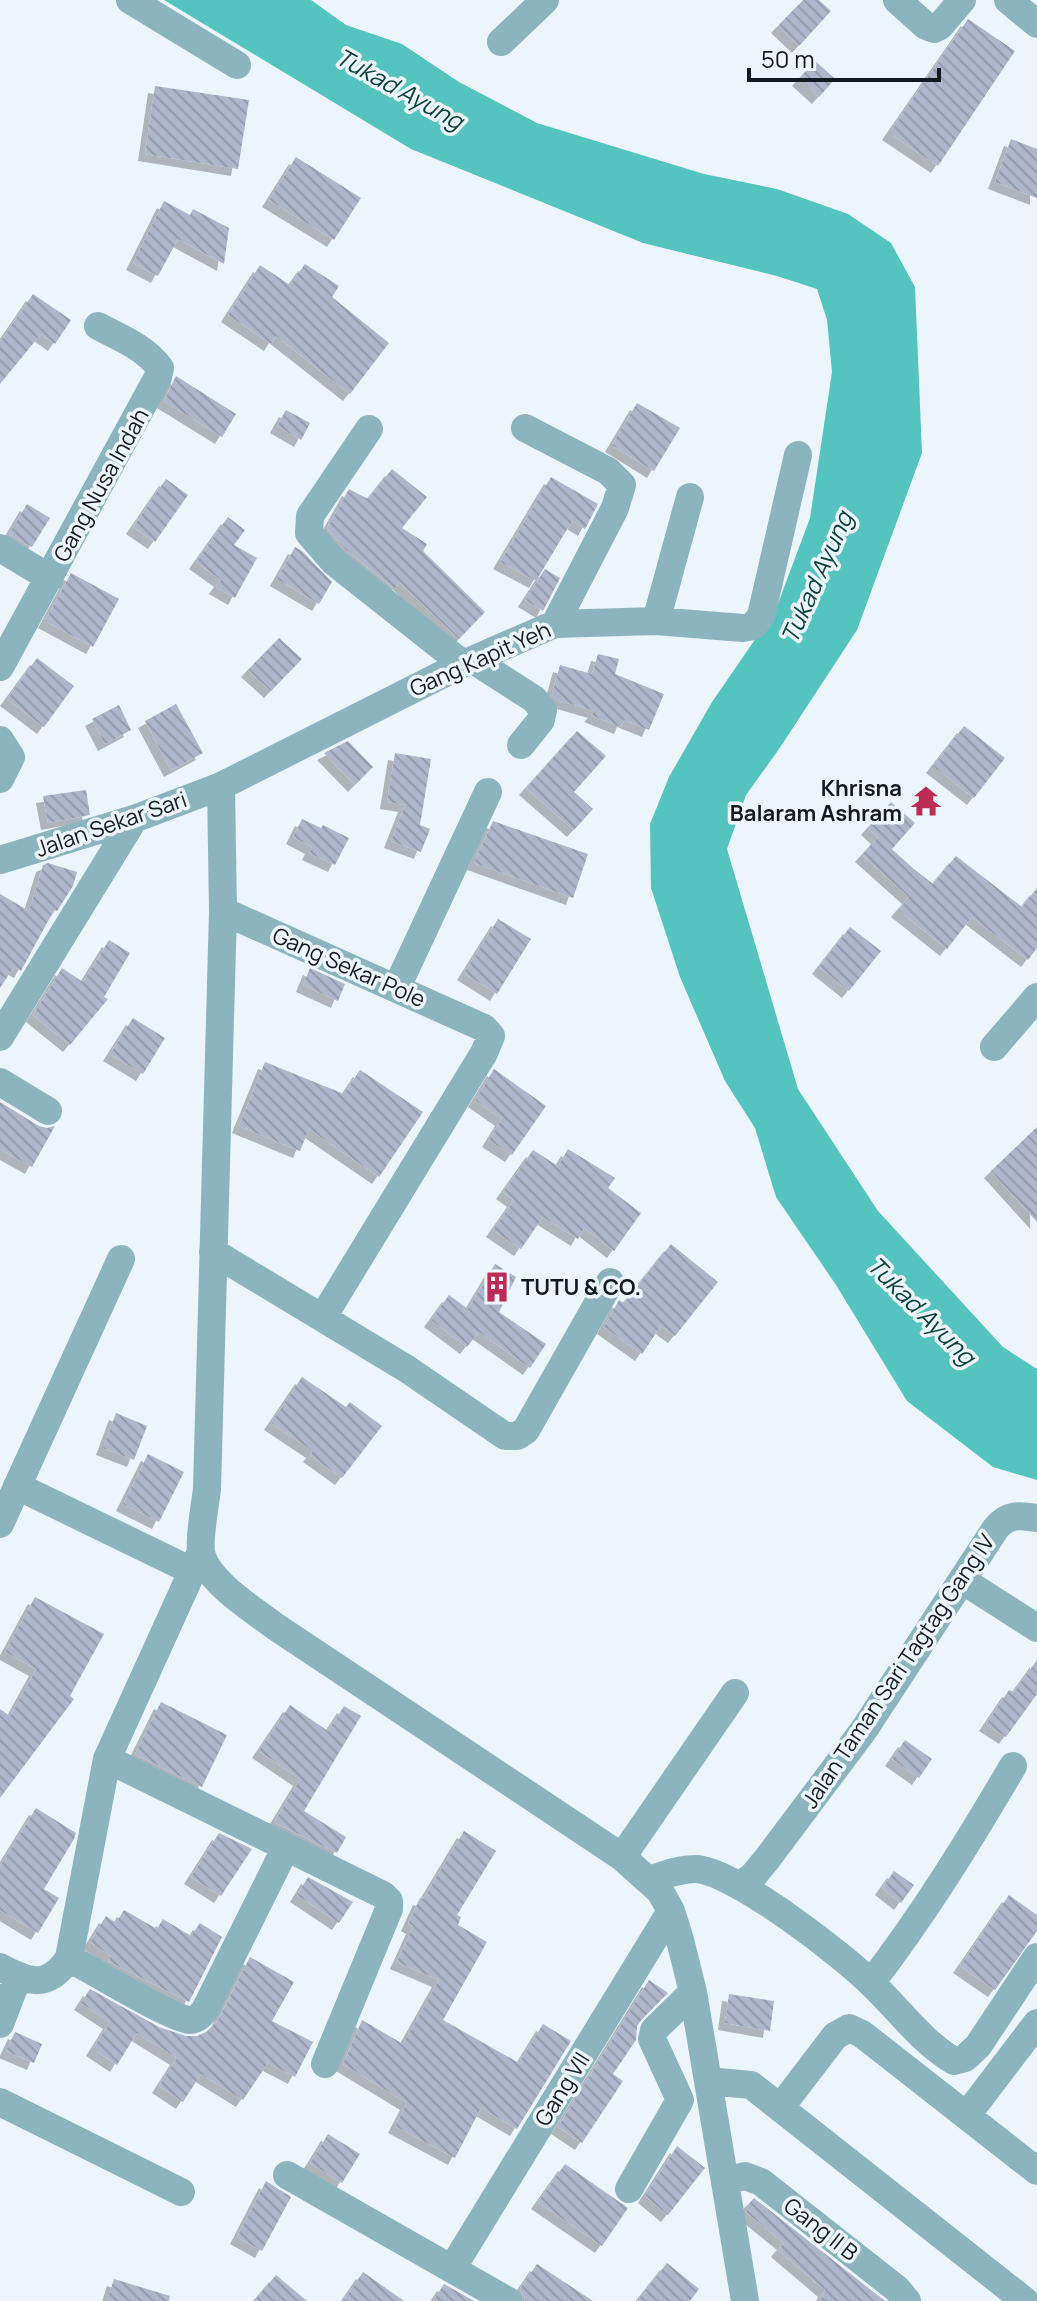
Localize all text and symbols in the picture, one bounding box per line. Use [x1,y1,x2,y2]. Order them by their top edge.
scale bar [749,32,939,82]
water label: Tukad Ayung [330,39,471,137]
text: 50 m [761,42,815,75]
street label: Gang Nusa Indah [46,403,156,567]
water label: Tukad Ayung [772,504,860,648]
street label: Gang Kapit Yeh [405,615,555,703]
place label: Khrisna Balaram Ashram [730,773,902,828]
street label: Jalan Sekar Sari [31,784,191,864]
temple icon: Khrisna Balaram Ashram [909,784,943,818]
street label: Gang Sekar Pole [268,920,430,1014]
water label: Tukad Ayung [860,1248,985,1373]
building icon: TUTU & CO. [480,1270,514,1304]
place label: TUTU & CO. [521,1272,641,1302]
street label: Jalan Taman Sari Tagtag Gang IV [795,1527,1002,1814]
street label: Gang VII [528,2046,596,2132]
street label: Gang II B [778,2191,864,2267]

